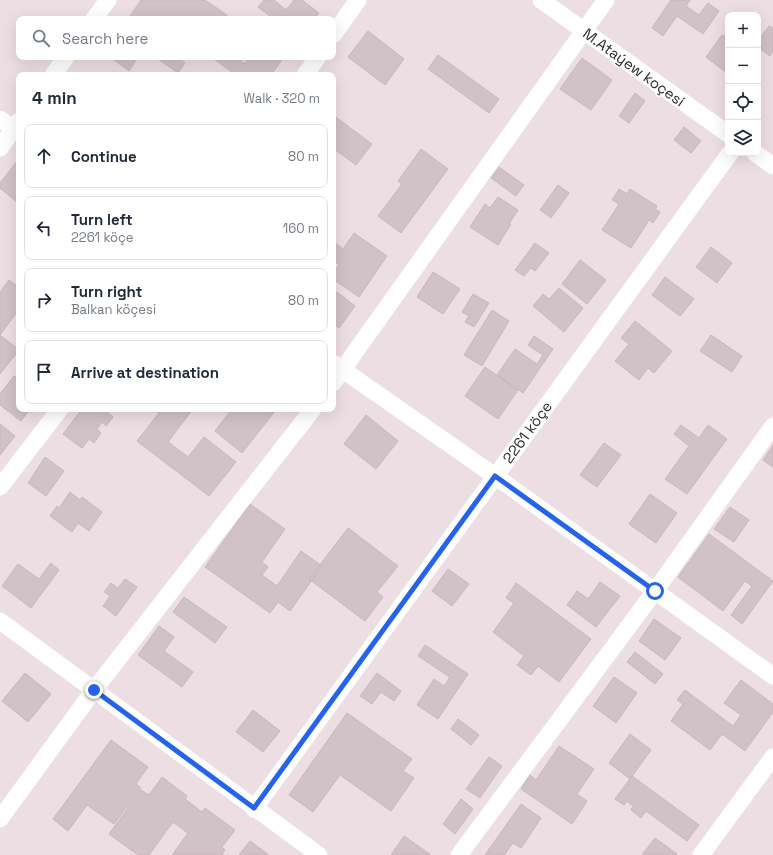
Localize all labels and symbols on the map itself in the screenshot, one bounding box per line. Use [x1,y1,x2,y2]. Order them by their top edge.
street label: M.Ataýew koçesi [579,24,689,110]
street label: 2261 köçe [498,397,556,467]
route start [646,582,664,600]
route end [85,681,103,699]

